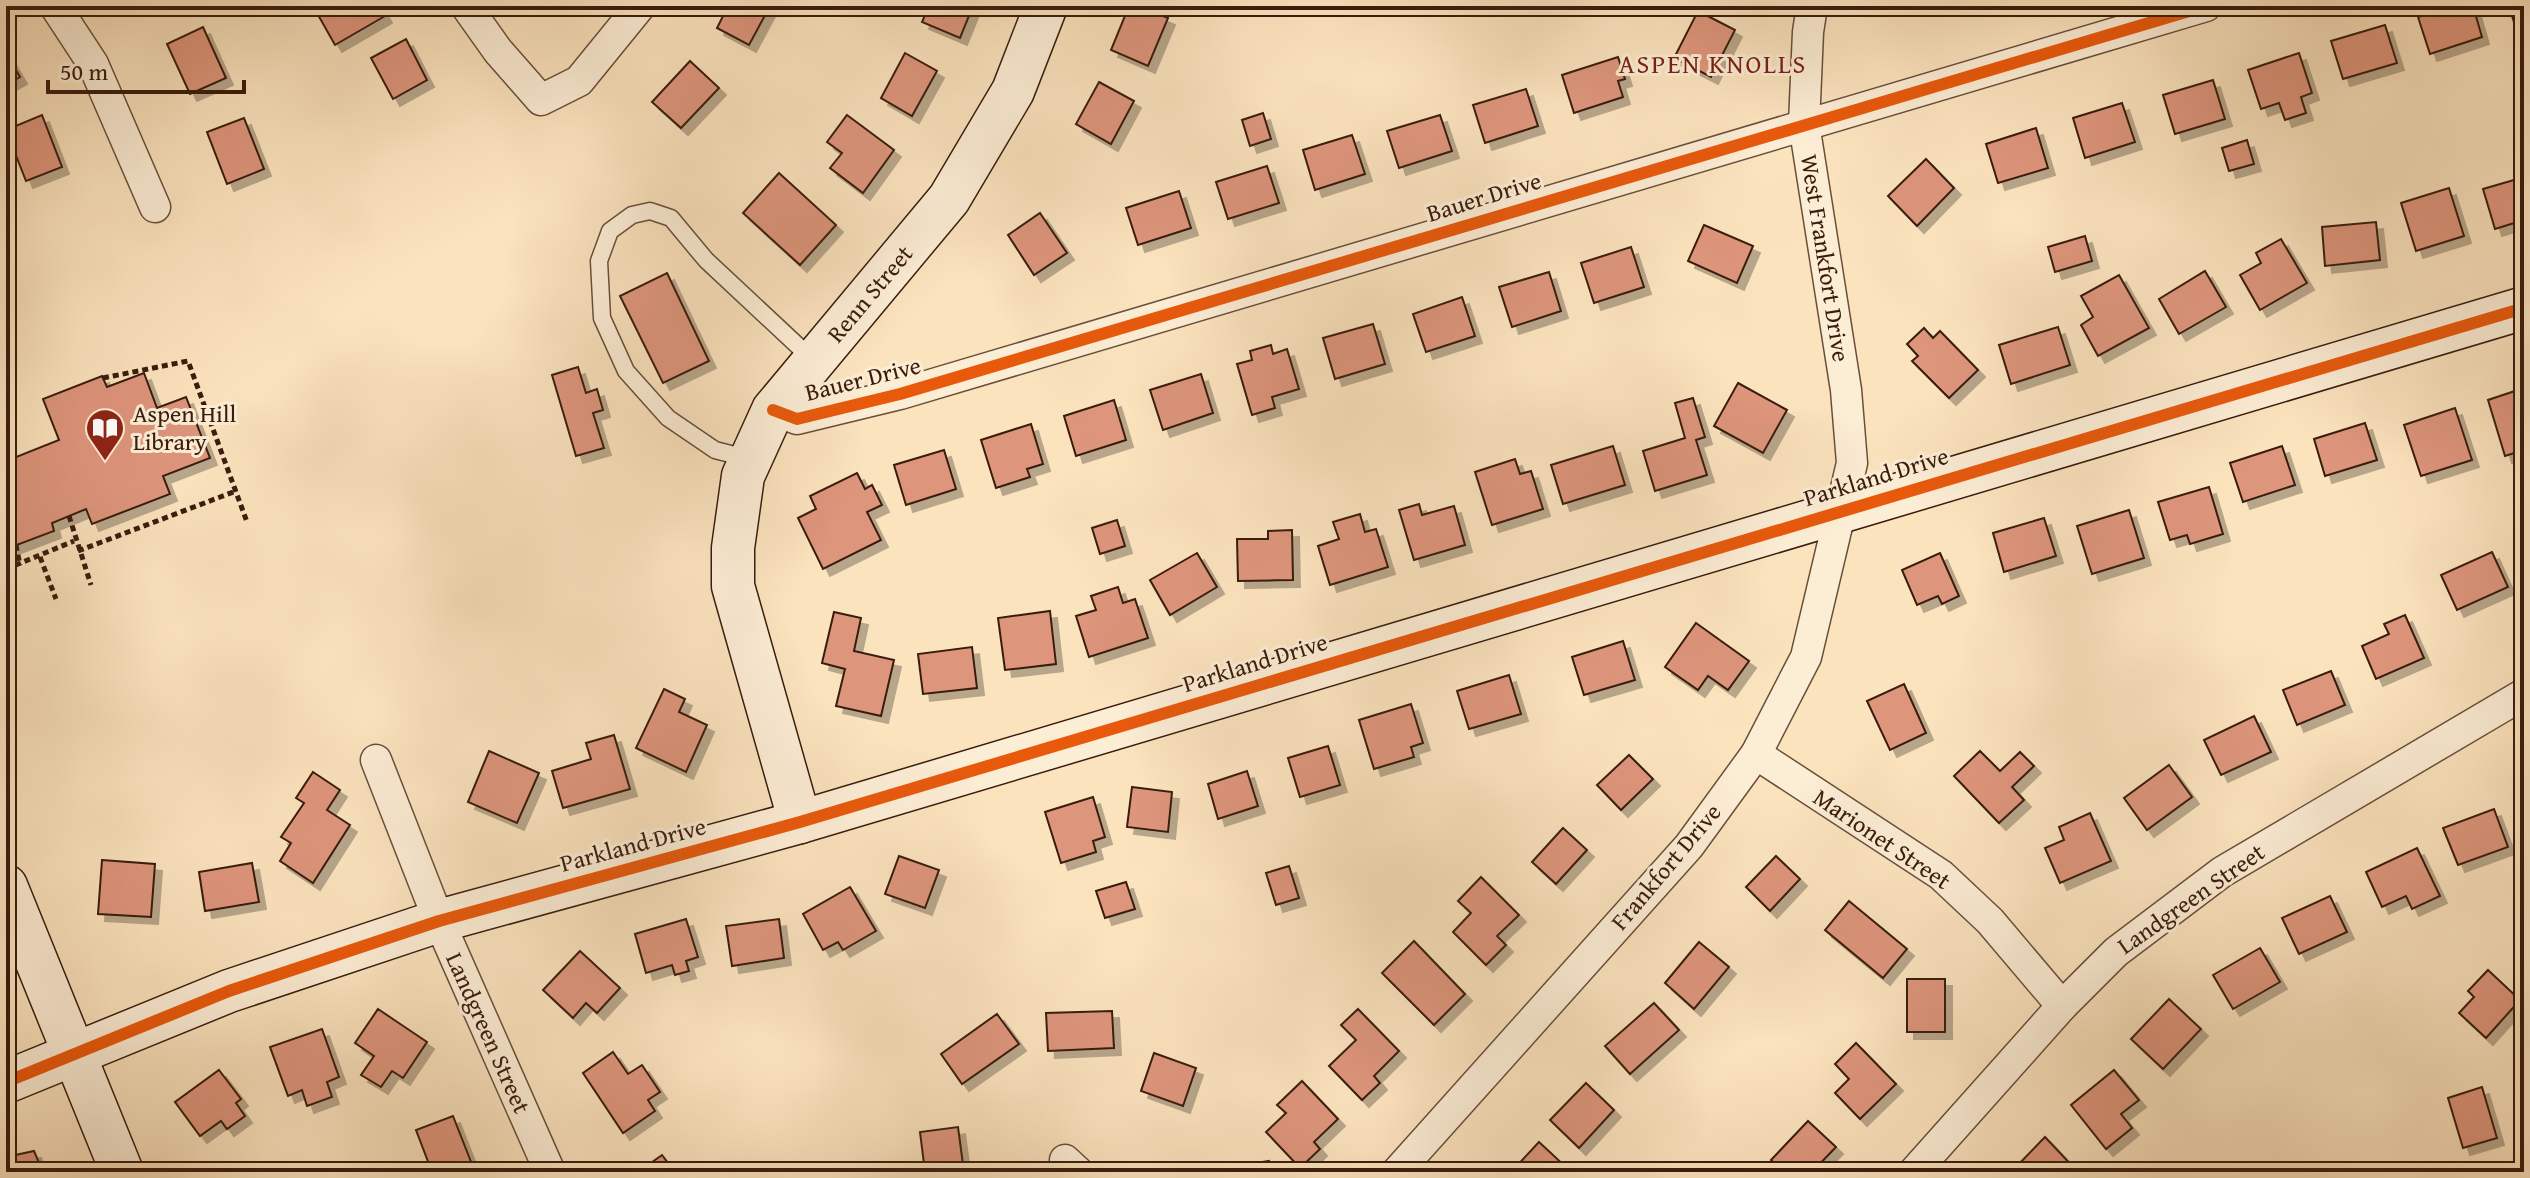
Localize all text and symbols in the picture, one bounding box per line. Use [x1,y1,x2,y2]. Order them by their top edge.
scale bar [48,44,244,94]
district label: ASPEN KNOLLS [1619,44,1807,83]
text: 50 m [60,54,108,89]
street label: West Frankfort Drive [1792,152,1859,364]
street label: Bauer Drive [1422,163,1545,231]
street label: Renn Street [818,237,921,350]
street label: Bauer Drive [801,347,924,410]
place label: Aspen Hill Library [133,396,236,459]
library icon: Aspen Hill Library [84,407,126,462]
street label: Parkland Drive [1799,438,1953,515]
street label: Parkland Drive [1178,624,1332,701]
street label: Marionet Street [1807,780,1958,898]
street label: Frankfort Drive [1602,796,1729,938]
street label: Parkland Drive [556,808,710,881]
street label: Landgreen Street [2110,834,2272,962]
street label: Landgreen Street [437,947,540,1119]

